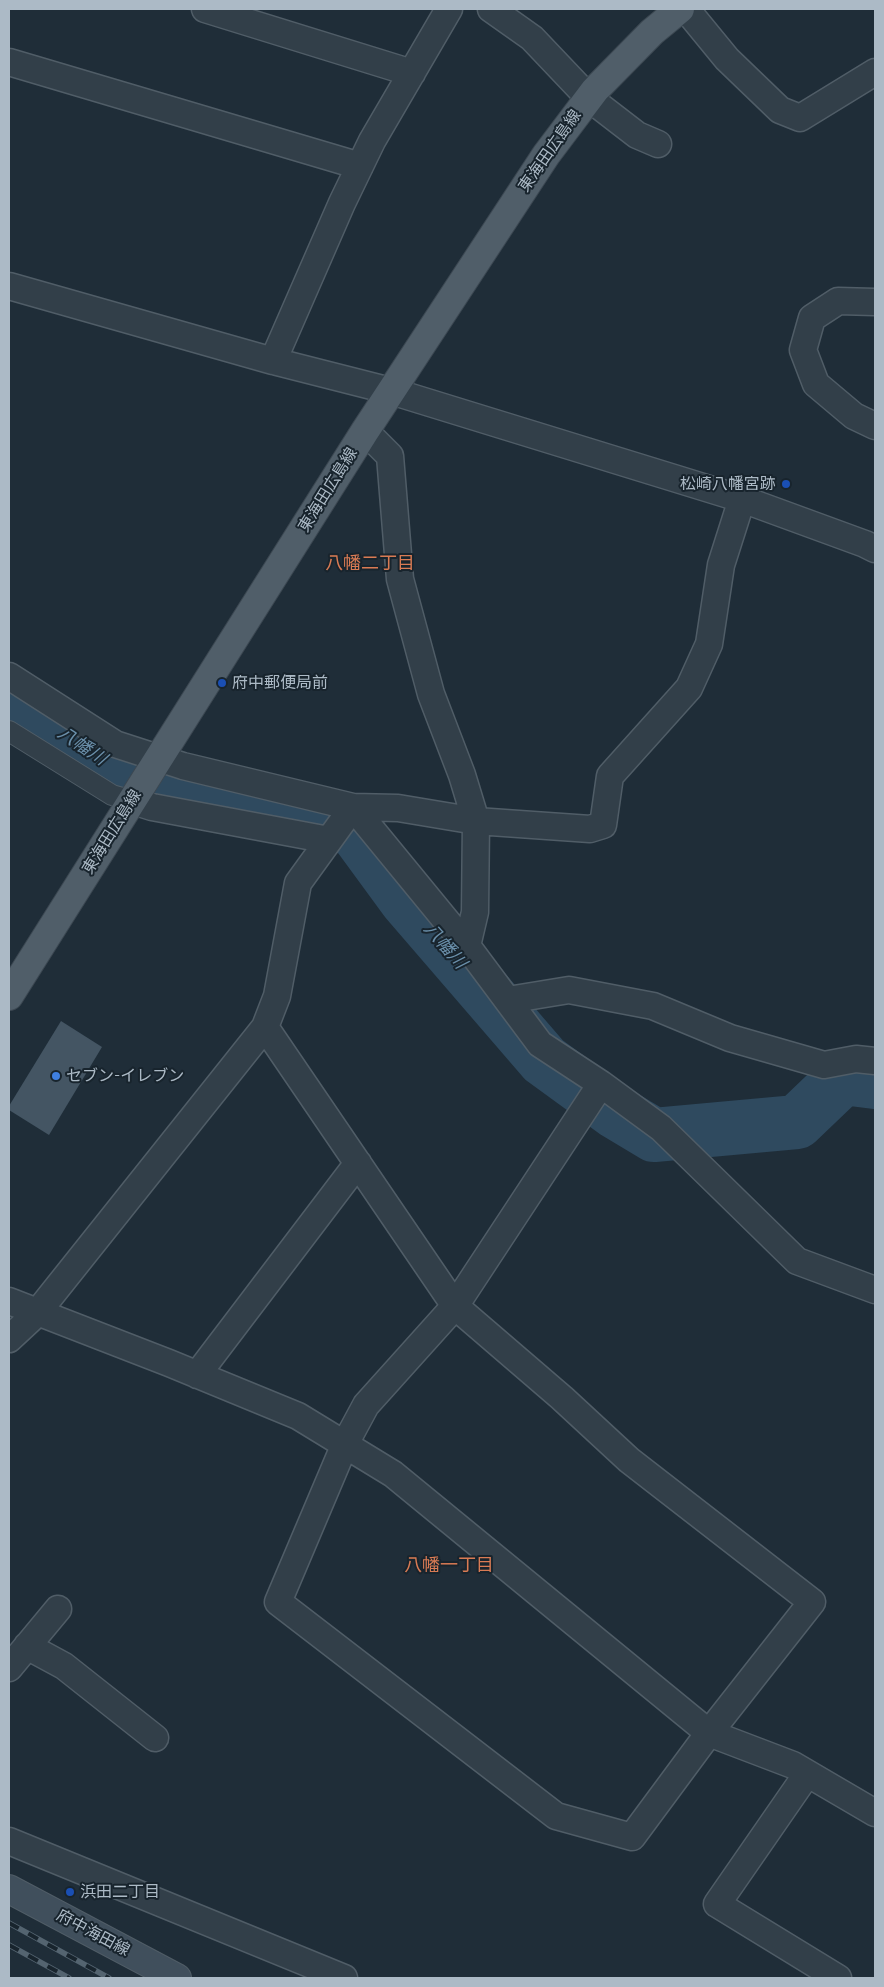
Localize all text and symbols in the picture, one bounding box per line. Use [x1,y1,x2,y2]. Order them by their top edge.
street label: 東海田広島線 [515,106,585,196]
street label: 東海田広島線 [294,444,362,536]
place label: 松崎八幡宮跡 [680,474,776,494]
marker: 松崎八幡宮跡 [780,478,792,490]
district label: 八幡二丁目 [325,553,415,575]
place label: 府中郵便局前 [232,673,328,693]
marker: 府中郵便局前 [216,677,228,689]
water label: 八幡川 [54,722,110,770]
street label: 東海田広島線 [78,786,146,878]
water label: 八幡川 [419,919,471,973]
place label: セブン-イレブン [66,1066,184,1086]
marker: セブン-イレブン [50,1070,62,1082]
district label: 八幡一丁目 [404,1555,494,1577]
place label: 浜田二丁目 [80,1882,160,1902]
marker: 浜田二丁目 [64,1886,76,1898]
street label: 府中海田線 [53,1906,133,1960]

